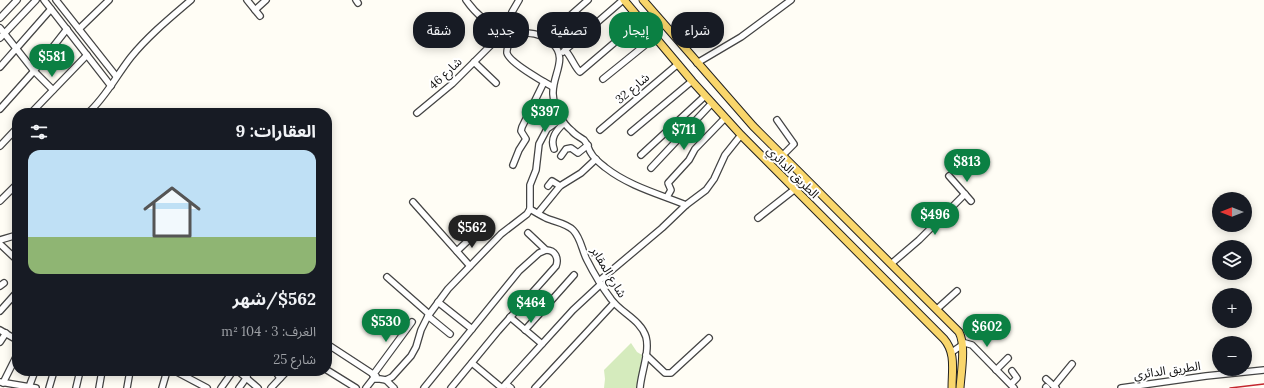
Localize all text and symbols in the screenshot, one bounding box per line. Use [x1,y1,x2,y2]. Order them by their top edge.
chip: شقة [413,12,465,48]
chip: جديد [473,12,529,48]
chip: تصفية [537,12,601,48]
chip: إيجار [609,12,663,48]
chip: شراء [671,12,724,48]
pin: $581 [28,44,76,78]
text: $581 [38,48,66,65]
street label: شارع 46 [425,54,466,94]
street label: شارع 32 [612,69,653,108]
pin: $397 [521,99,569,133]
text: $397 [531,103,559,120]
pin: $711 [660,117,708,151]
text: العقارات: 9 [235,120,316,142]
icon: filters [28,121,50,143]
text: $711 [672,121,696,138]
street label: الطريق الدائري [762,143,822,203]
pin: $813 [943,149,991,183]
text: $813 [953,153,981,170]
icon: home [136,176,208,248]
north arrow [1212,192,1252,232]
map controls [1212,192,1252,376]
pin: $496 [911,202,959,236]
text: $496 [920,206,950,223]
pin: $562 [448,215,496,249]
text: $562 [457,219,487,236]
button: layers [1212,240,1252,280]
street label: شارع المقابر [586,243,630,301]
text: $562/شهر [233,288,316,310]
button: + [1212,288,1252,328]
pin: $464 [507,290,555,324]
text: $464 [516,294,546,311]
pin: $530 [362,309,410,343]
text: $530 [371,313,401,330]
pin: $602 [963,314,1011,348]
text: $602 [972,318,1002,335]
text: الغرف: 3 · 104 m² [221,323,316,340]
button: − [1212,336,1252,376]
text: شارع 25 [273,351,316,368]
street label: الطريق الدائري [1132,358,1202,385]

